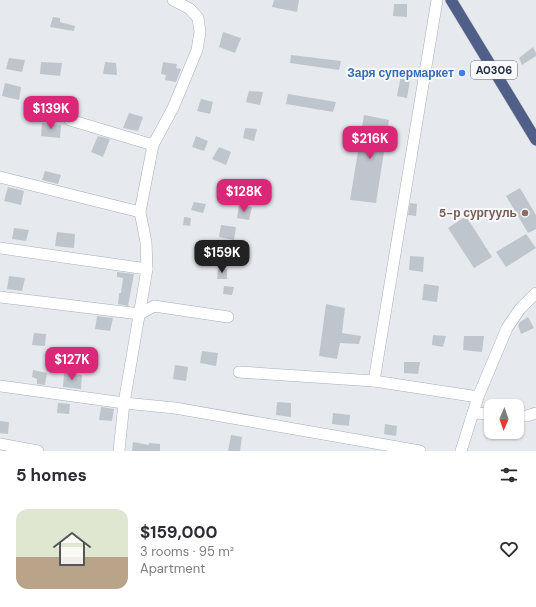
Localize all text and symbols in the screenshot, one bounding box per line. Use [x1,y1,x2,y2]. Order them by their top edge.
road number: A0306 [471,61,517,79]
place label: Заря супермаркет [347,65,454,81]
marker: Заря супермаркет [457,68,467,78]
pin: $139K [23,96,79,130]
text: $139K [33,100,69,117]
pin: $216K [342,126,398,160]
text: $216K [352,130,388,147]
pin: $128K [216,179,272,213]
text: $128K [226,183,262,200]
place label: 5-р сургууль [439,205,517,221]
marker: 5-р сургууль [520,208,530,218]
pin: $159K [194,240,250,274]
text: $159K [203,244,241,261]
pin: $127K [44,347,100,381]
text: $127K [54,351,90,368]
north arrow [484,399,524,439]
map controls [484,399,524,439]
text: 5 homes [16,464,87,486]
icon: filters [498,464,520,486]
text: $159,000 [140,521,218,543]
icon: home [48,525,96,573]
icon: heart [498,538,520,560]
text: 3 rooms · 95 m² [140,543,234,560]
text: Apartment [140,560,205,577]

